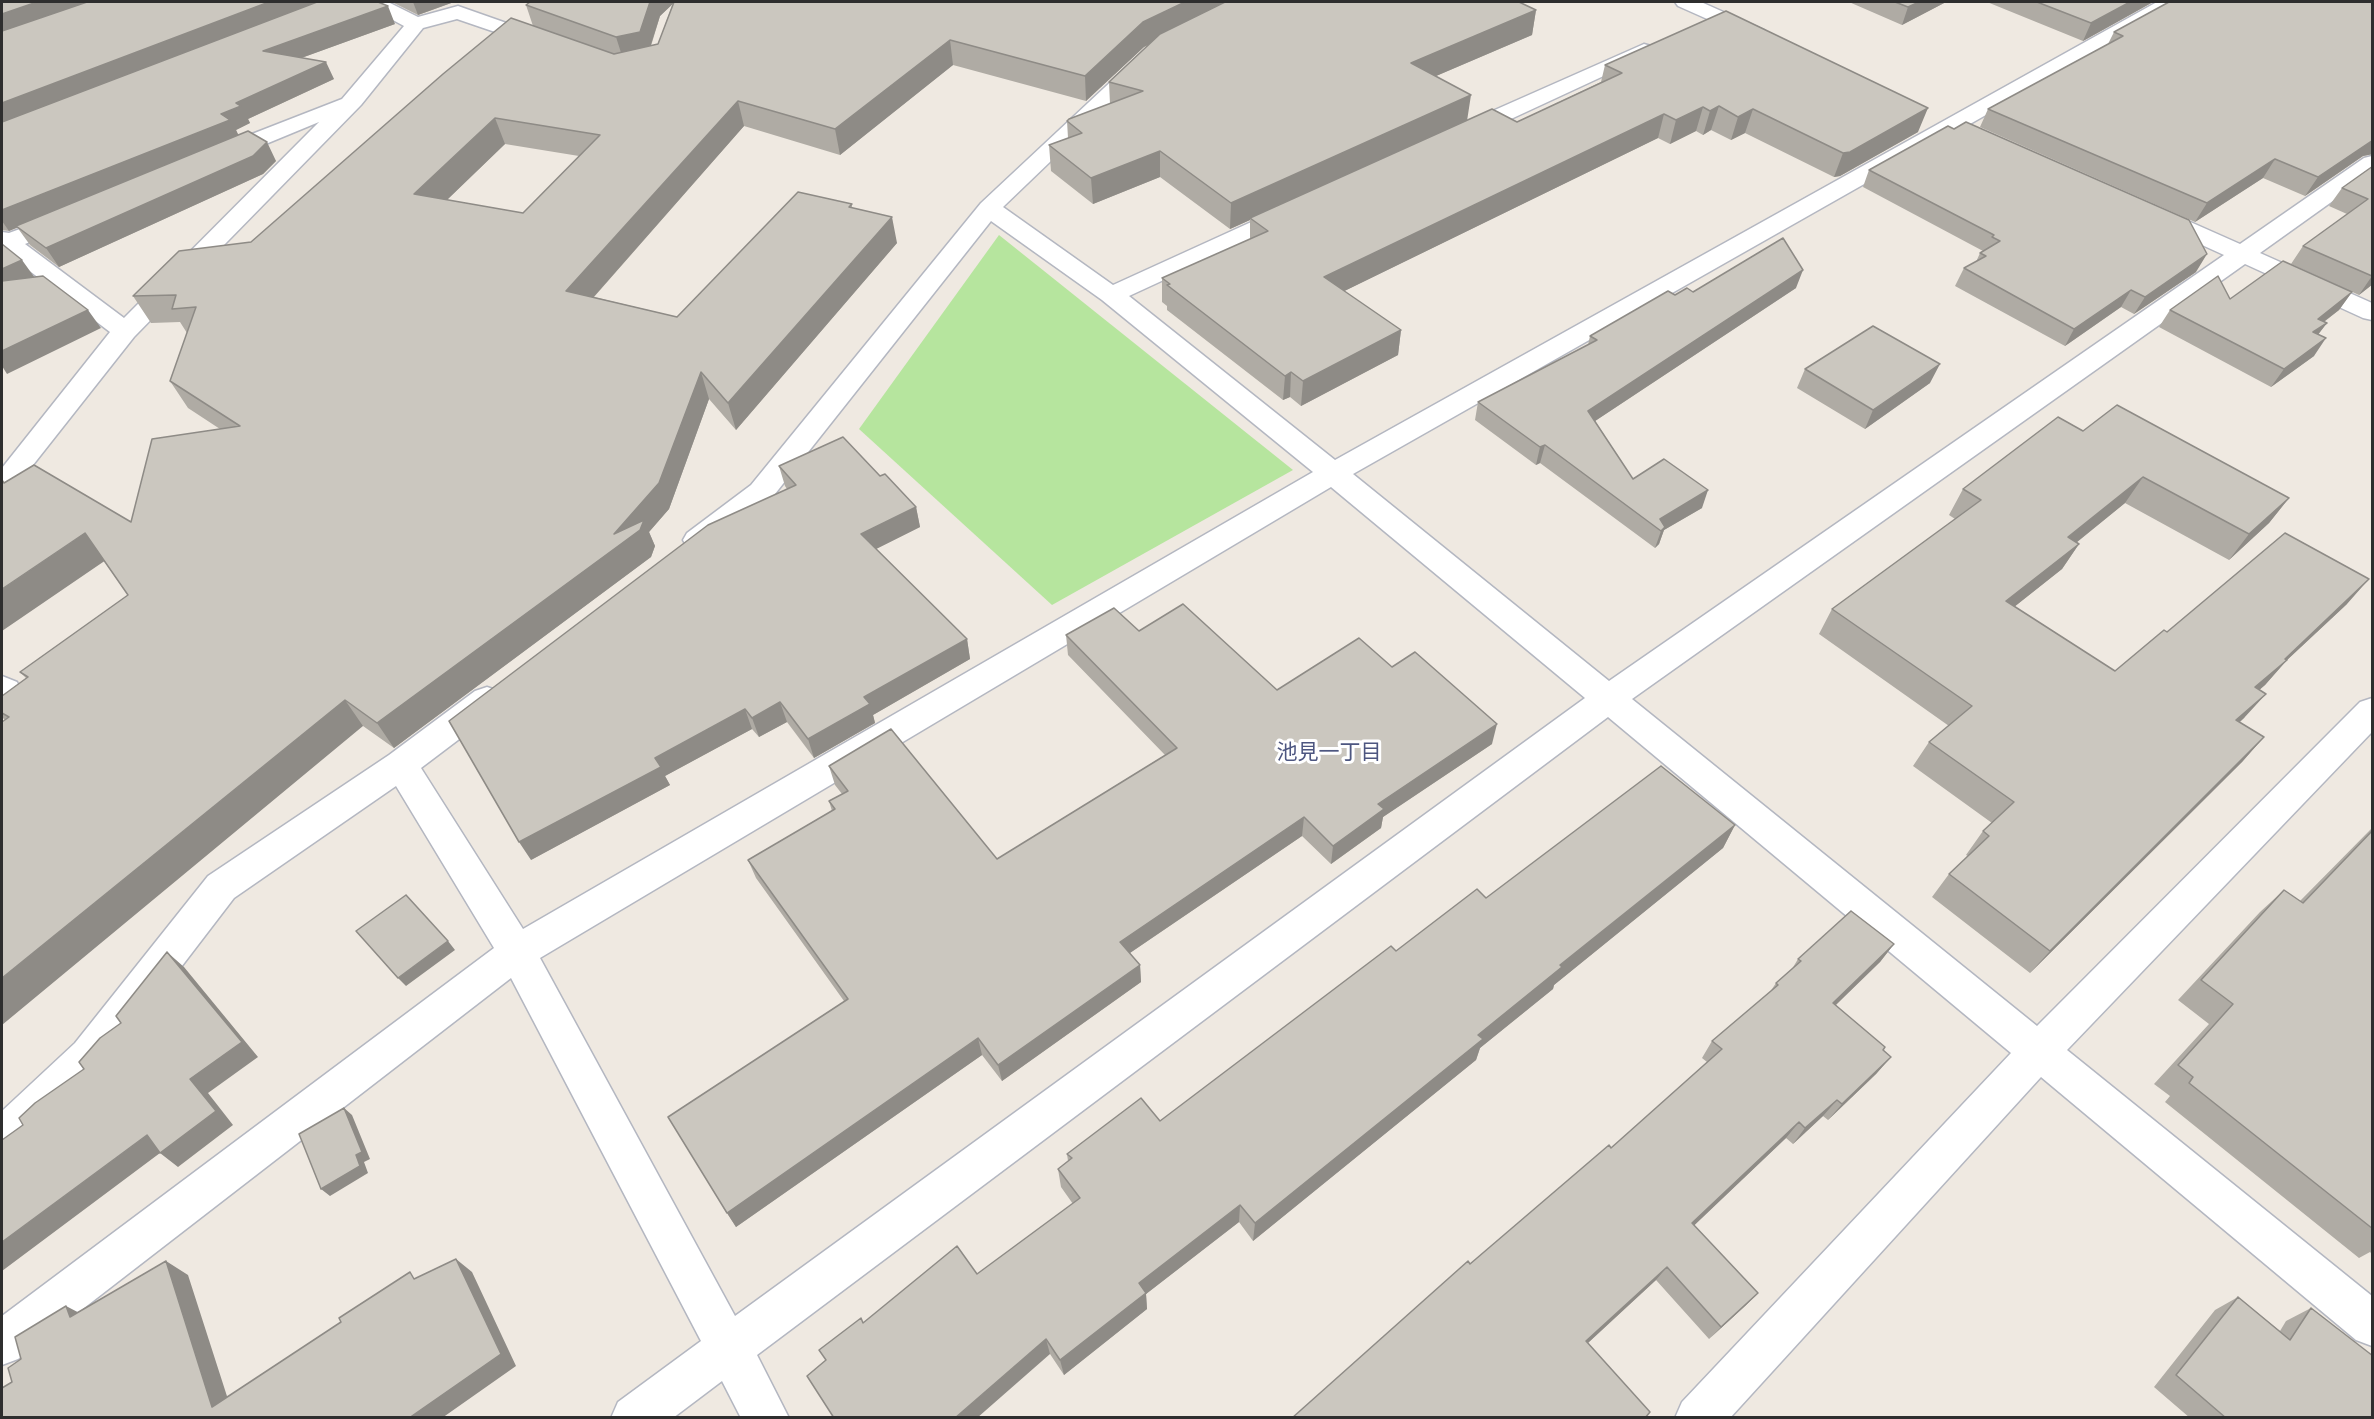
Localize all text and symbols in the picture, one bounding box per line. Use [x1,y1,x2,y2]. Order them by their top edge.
district label: 池見一丁目 [1277,740,1381,766]

